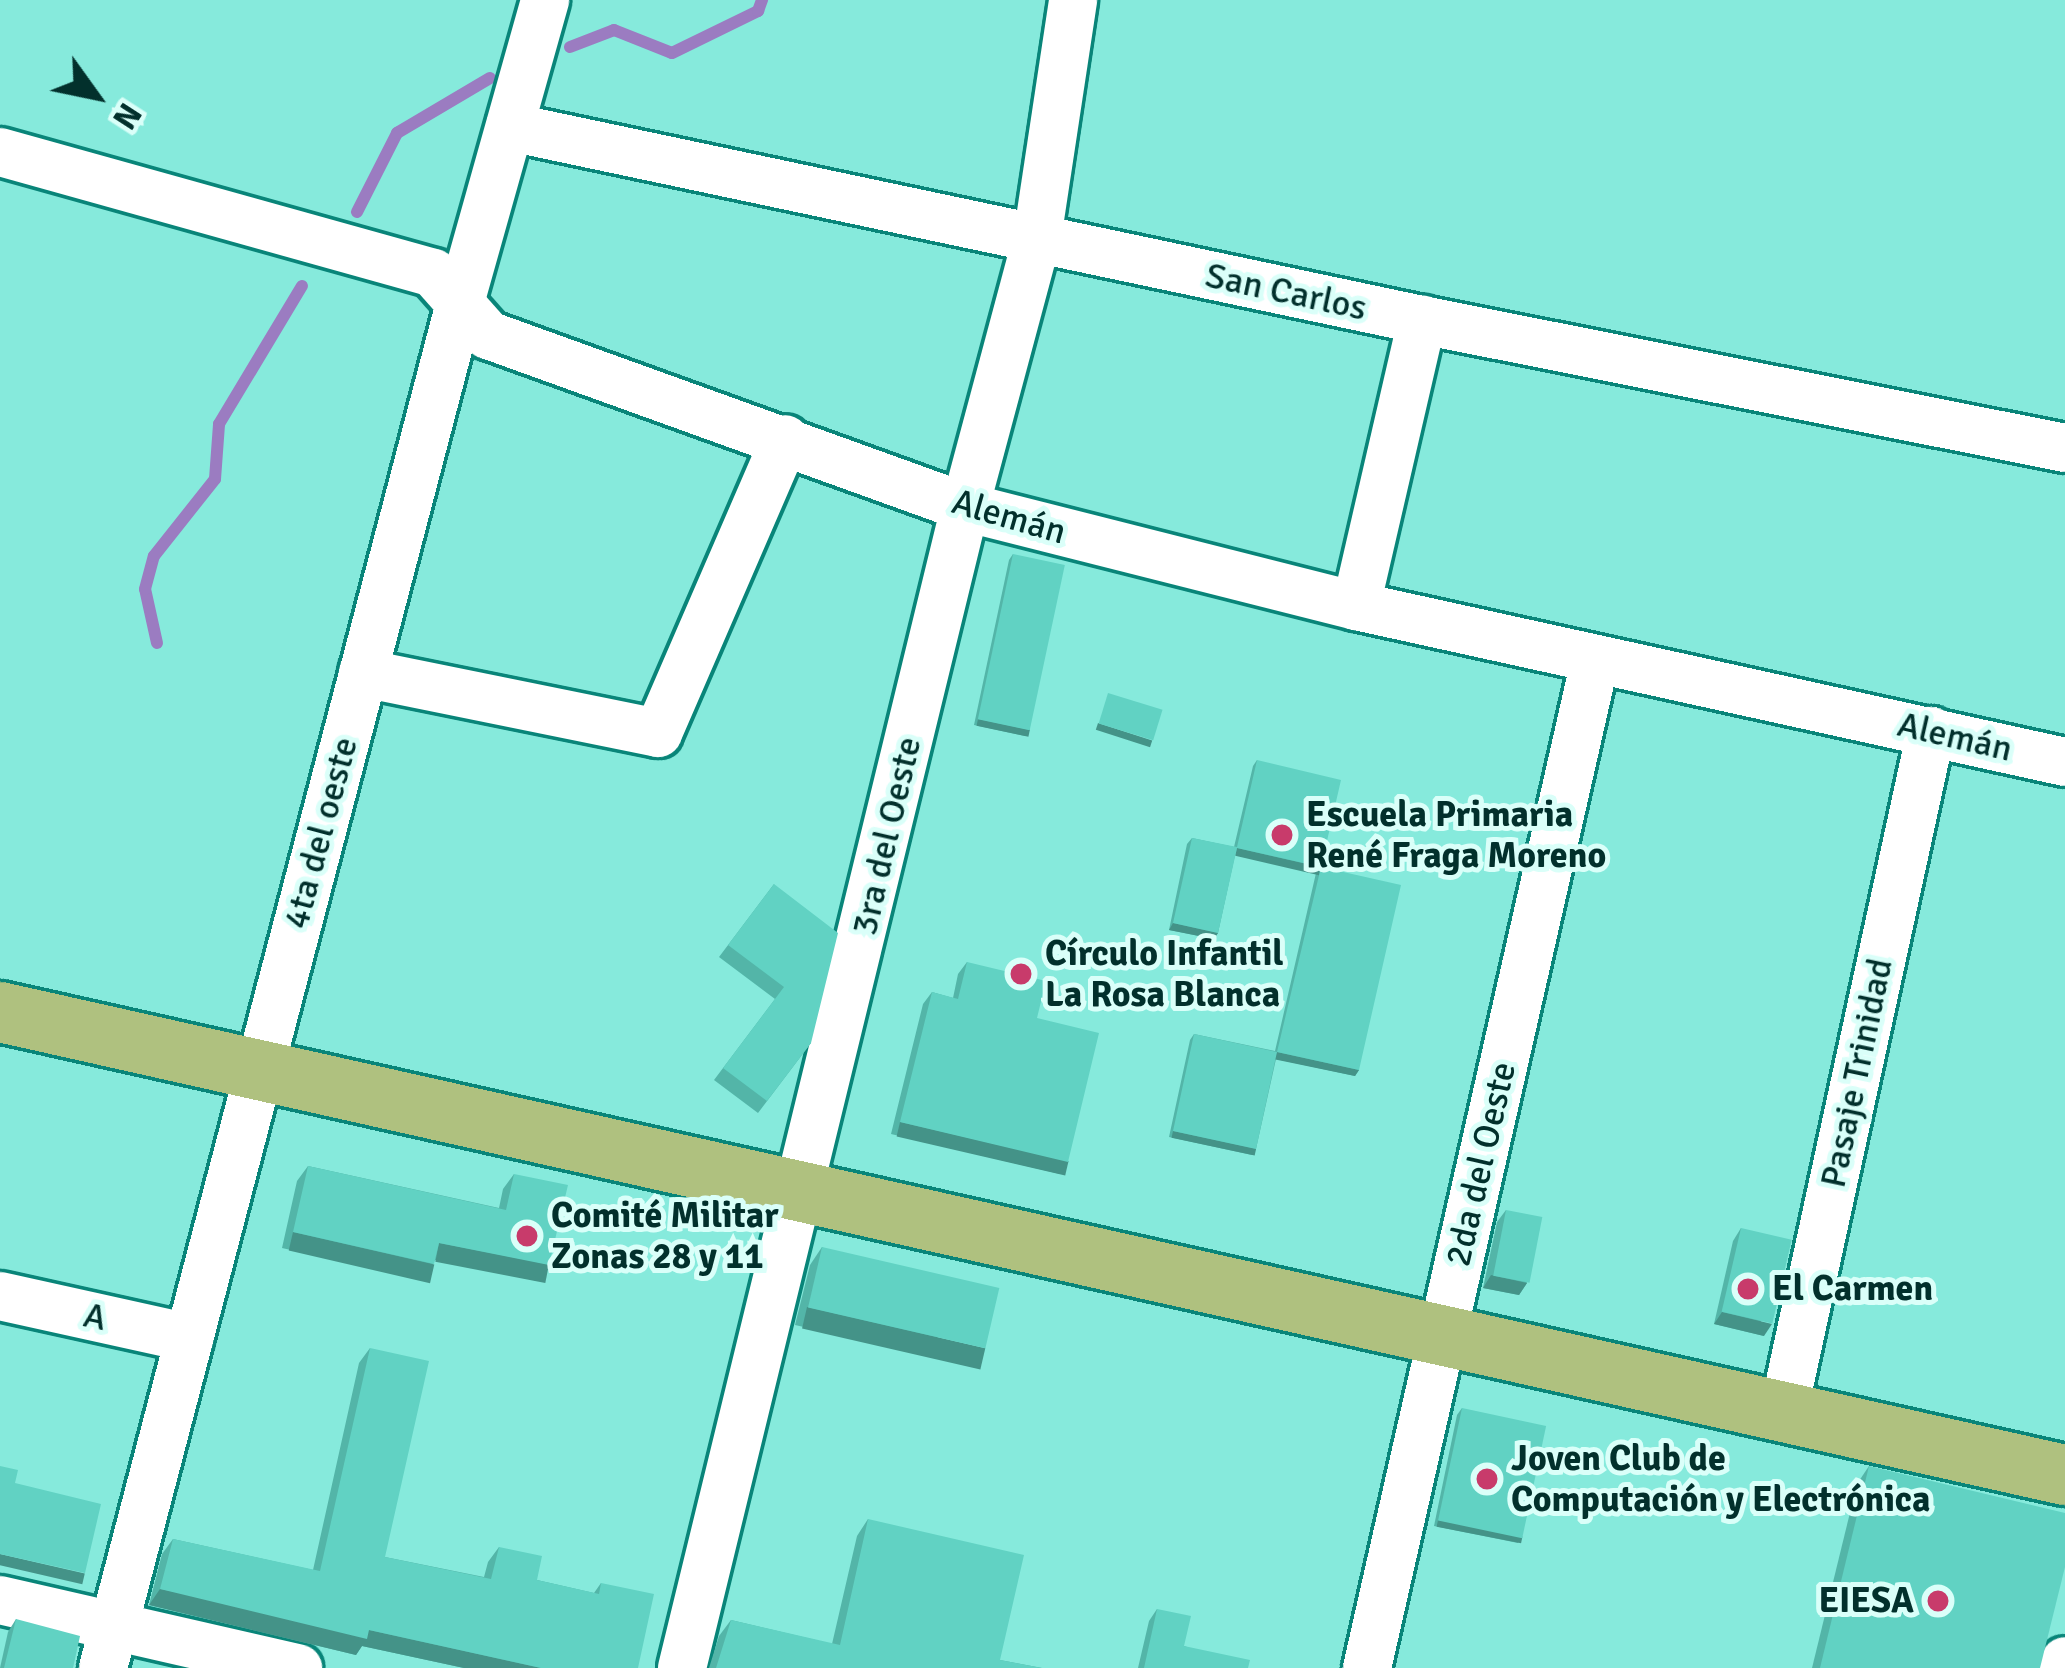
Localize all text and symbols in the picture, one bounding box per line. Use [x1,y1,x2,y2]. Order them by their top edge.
north arrow [36,36,156,156]
text: N [103,95,150,137]
street label: San Carlos [1202,254,1370,330]
street label: Alemán [947,480,1071,554]
street label: Alemán [1893,703,2017,771]
street label: 4ta del oeste [275,732,367,934]
street label: 3ra del Oeste [843,733,931,939]
place label: Escuela Primaria René Fraga Moreno [1306,792,1606,877]
marker: Escuela Primaria René Fraga Moreno [1269,822,1295,848]
place label: Círculo Infantil La Rosa Blanca [1045,931,1284,1016]
street label: Pasaje Trinidad [1812,954,1902,1192]
marker: Círculo Infantil La Rosa Blanca [1008,961,1034,987]
street label: 2da del Oeste [1437,1058,1525,1270]
place label: Comité Militar Zonas 28 y 11 [551,1193,779,1278]
marker: Comité Militar Zonas 28 y 11 [514,1223,540,1249]
place label: El Carmen [1772,1267,1933,1311]
marker: El Carmen [1735,1276,1761,1302]
street label: A [80,1294,110,1340]
place label: Joven Club de Computación y Electrónica [1511,1436,1930,1521]
marker: Joven Club de Computación y Electrónica [1474,1466,1500,1492]
place label: EIESA [1818,1579,1914,1623]
marker: EIESA [1925,1588,1951,1614]

